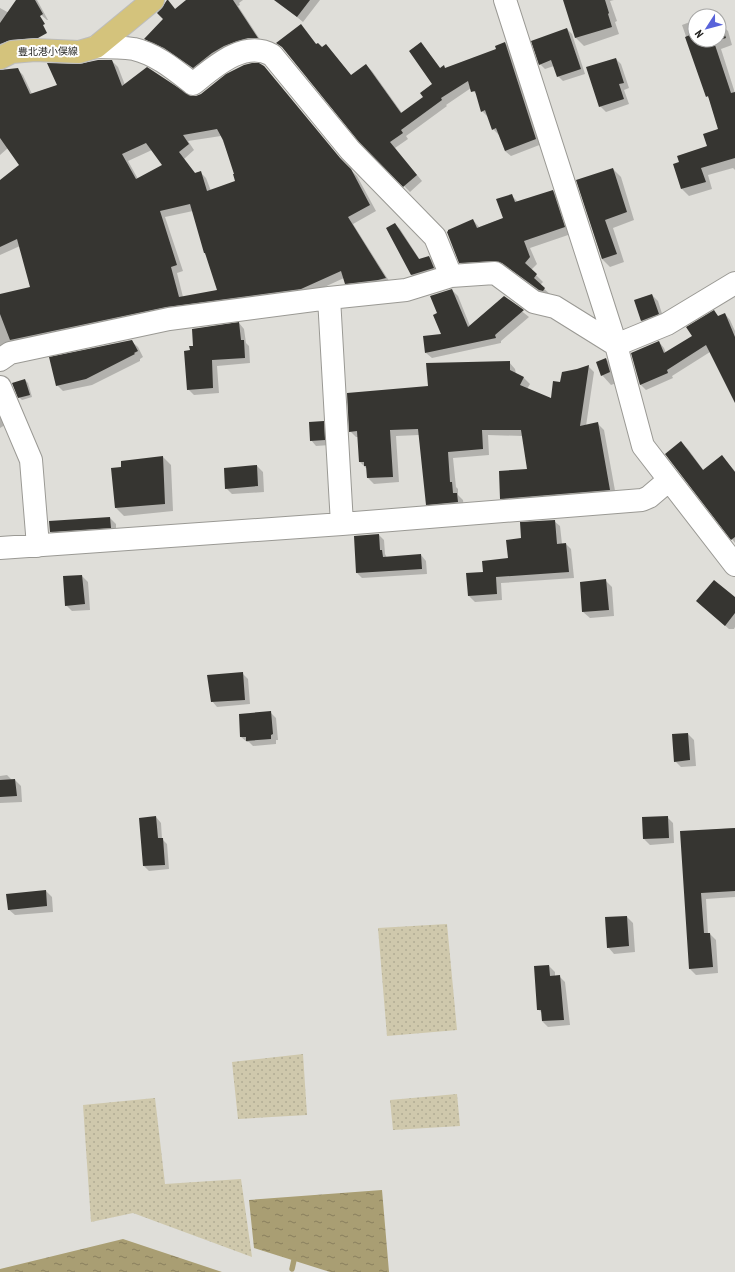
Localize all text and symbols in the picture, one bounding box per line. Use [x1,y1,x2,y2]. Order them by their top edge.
north arrow [687,8,727,48]
text: N [691,27,706,40]
street label: 豊北港小俣線 [18,44,78,59]

